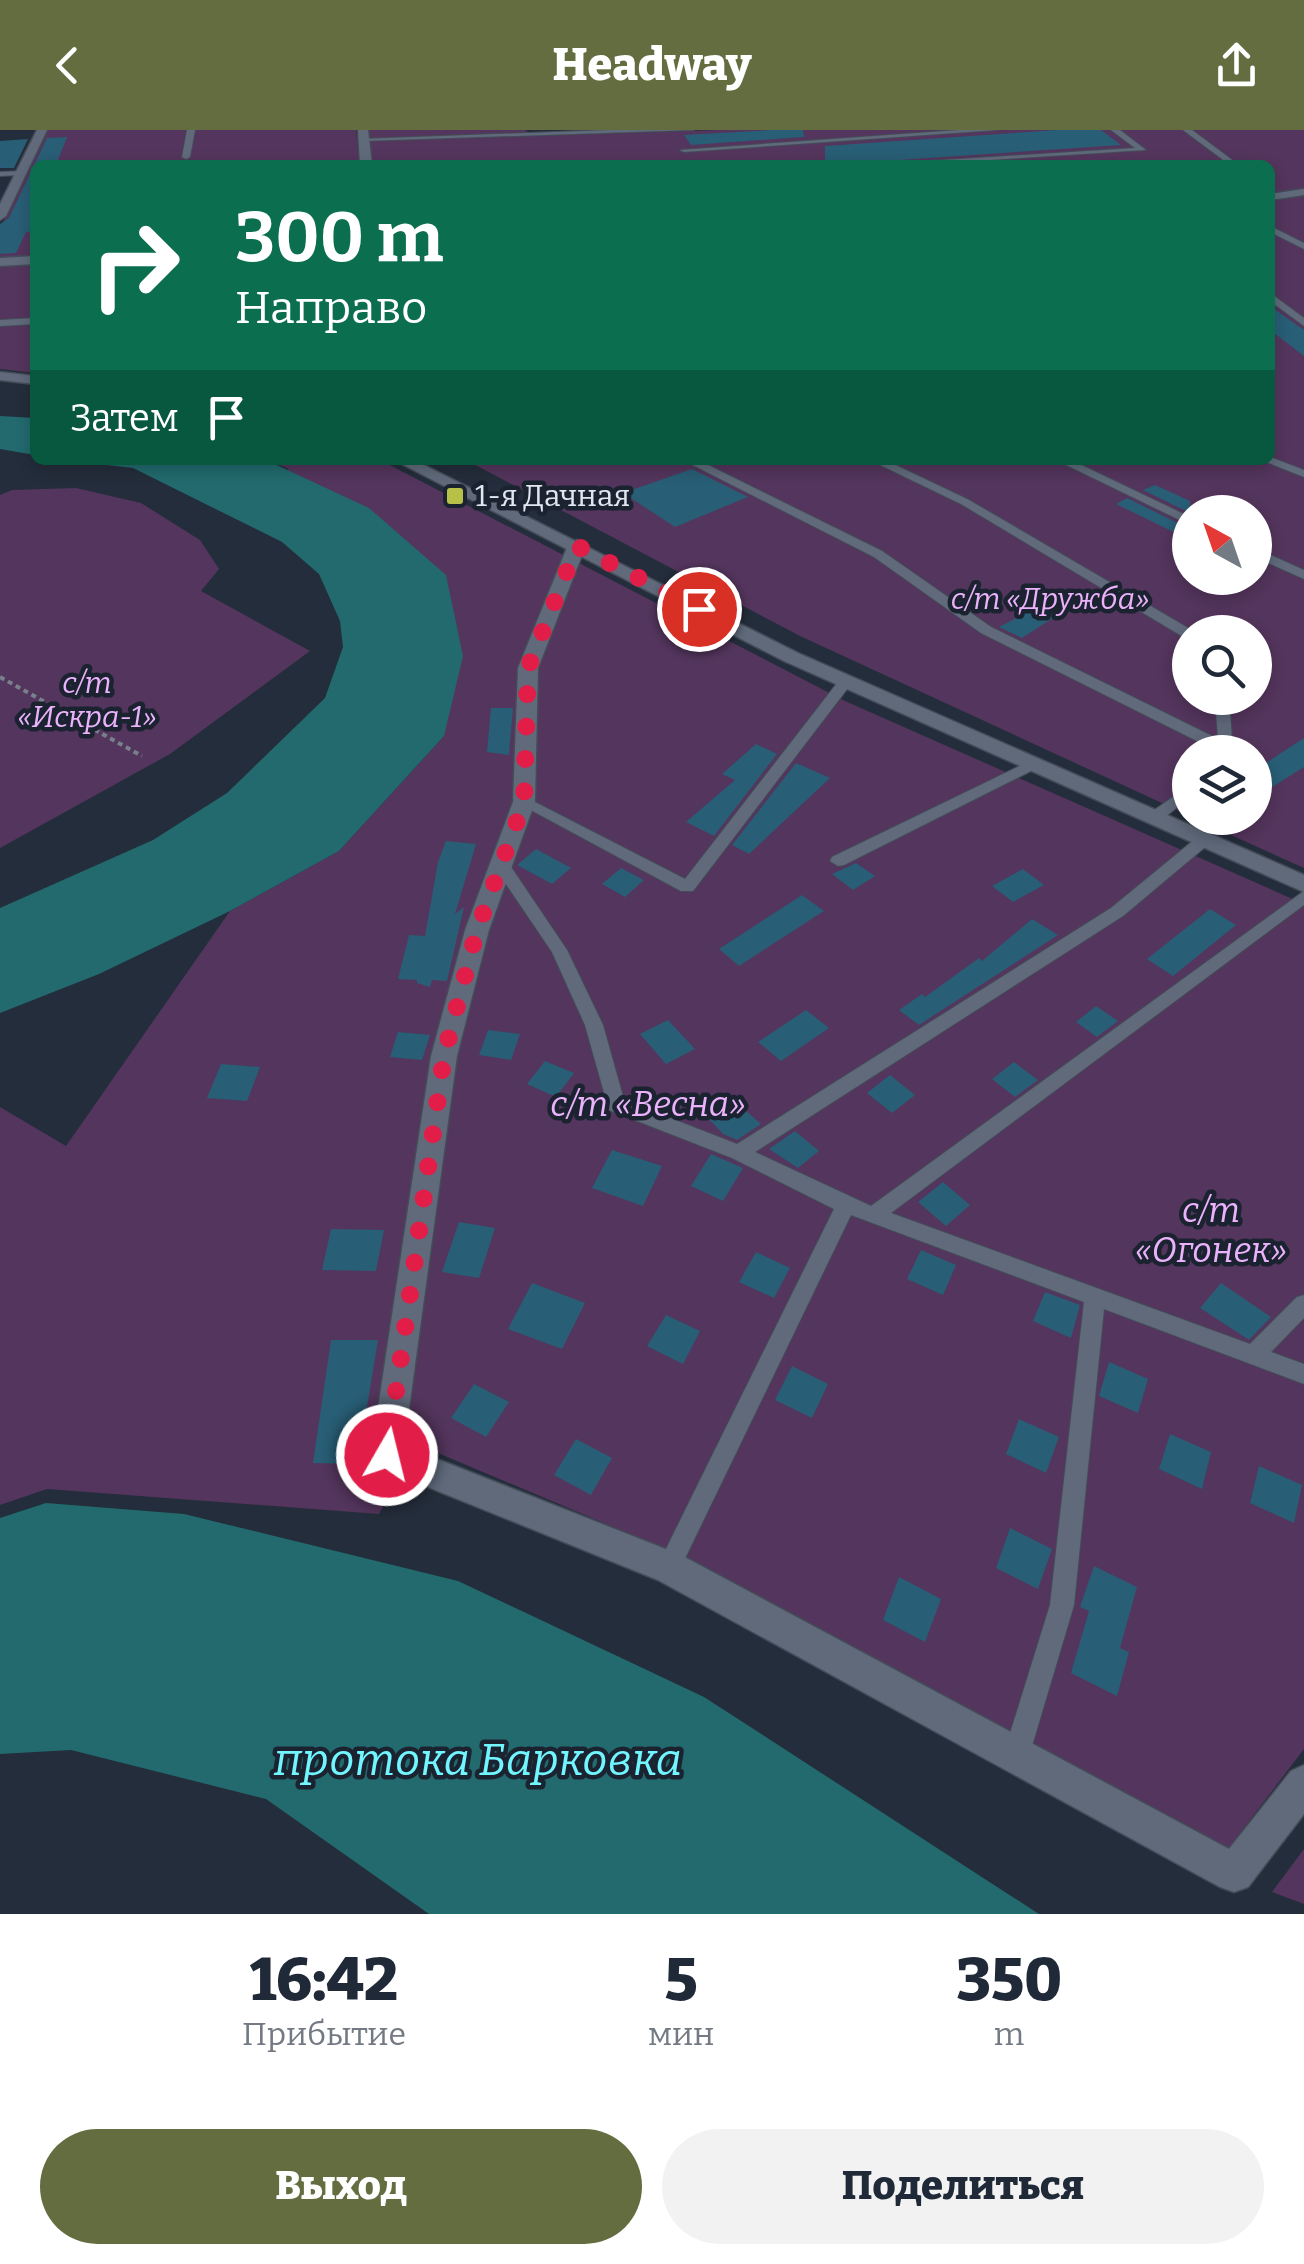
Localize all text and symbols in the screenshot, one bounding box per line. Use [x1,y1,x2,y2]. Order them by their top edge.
icon: back [40,38,95,93]
text: Headway [552,38,752,92]
icon: share [1209,38,1264,93]
text: 300 m [235,196,444,280]
icon: right [70,200,200,330]
text: Направо [235,281,427,335]
icon: arrive [199,390,254,445]
text: Затем [70,395,179,441]
place label: 1-я Дачная [475,478,630,514]
marker: 1-я Дачная [444,485,466,507]
north arrow [1172,495,1272,595]
map controls [1172,495,1272,835]
pin [657,567,742,652]
park label: с/т «Дружба» [951,581,1149,617]
icon: arrive [672,582,727,637]
button: search [1172,615,1272,715]
park label: с/т «Искра-1» [17,665,157,735]
button: layers [1172,735,1272,835]
park label: с/т «Весна» [550,1083,746,1125]
park label: с/т «Огонек» [1135,1189,1287,1271]
position arrow [335,1403,439,1507]
water label: протока Барковка [273,1733,682,1787]
text: 16:42 [250,1944,398,2016]
text: 5 [664,1944,698,2016]
text: 350 [956,1944,1062,2016]
text: Прибытие [242,2015,406,2053]
text: мин [648,2015,714,2053]
text: m [994,2015,1024,2053]
button: Выход [40,2129,642,2244]
button: Поделиться [662,2129,1264,2244]

